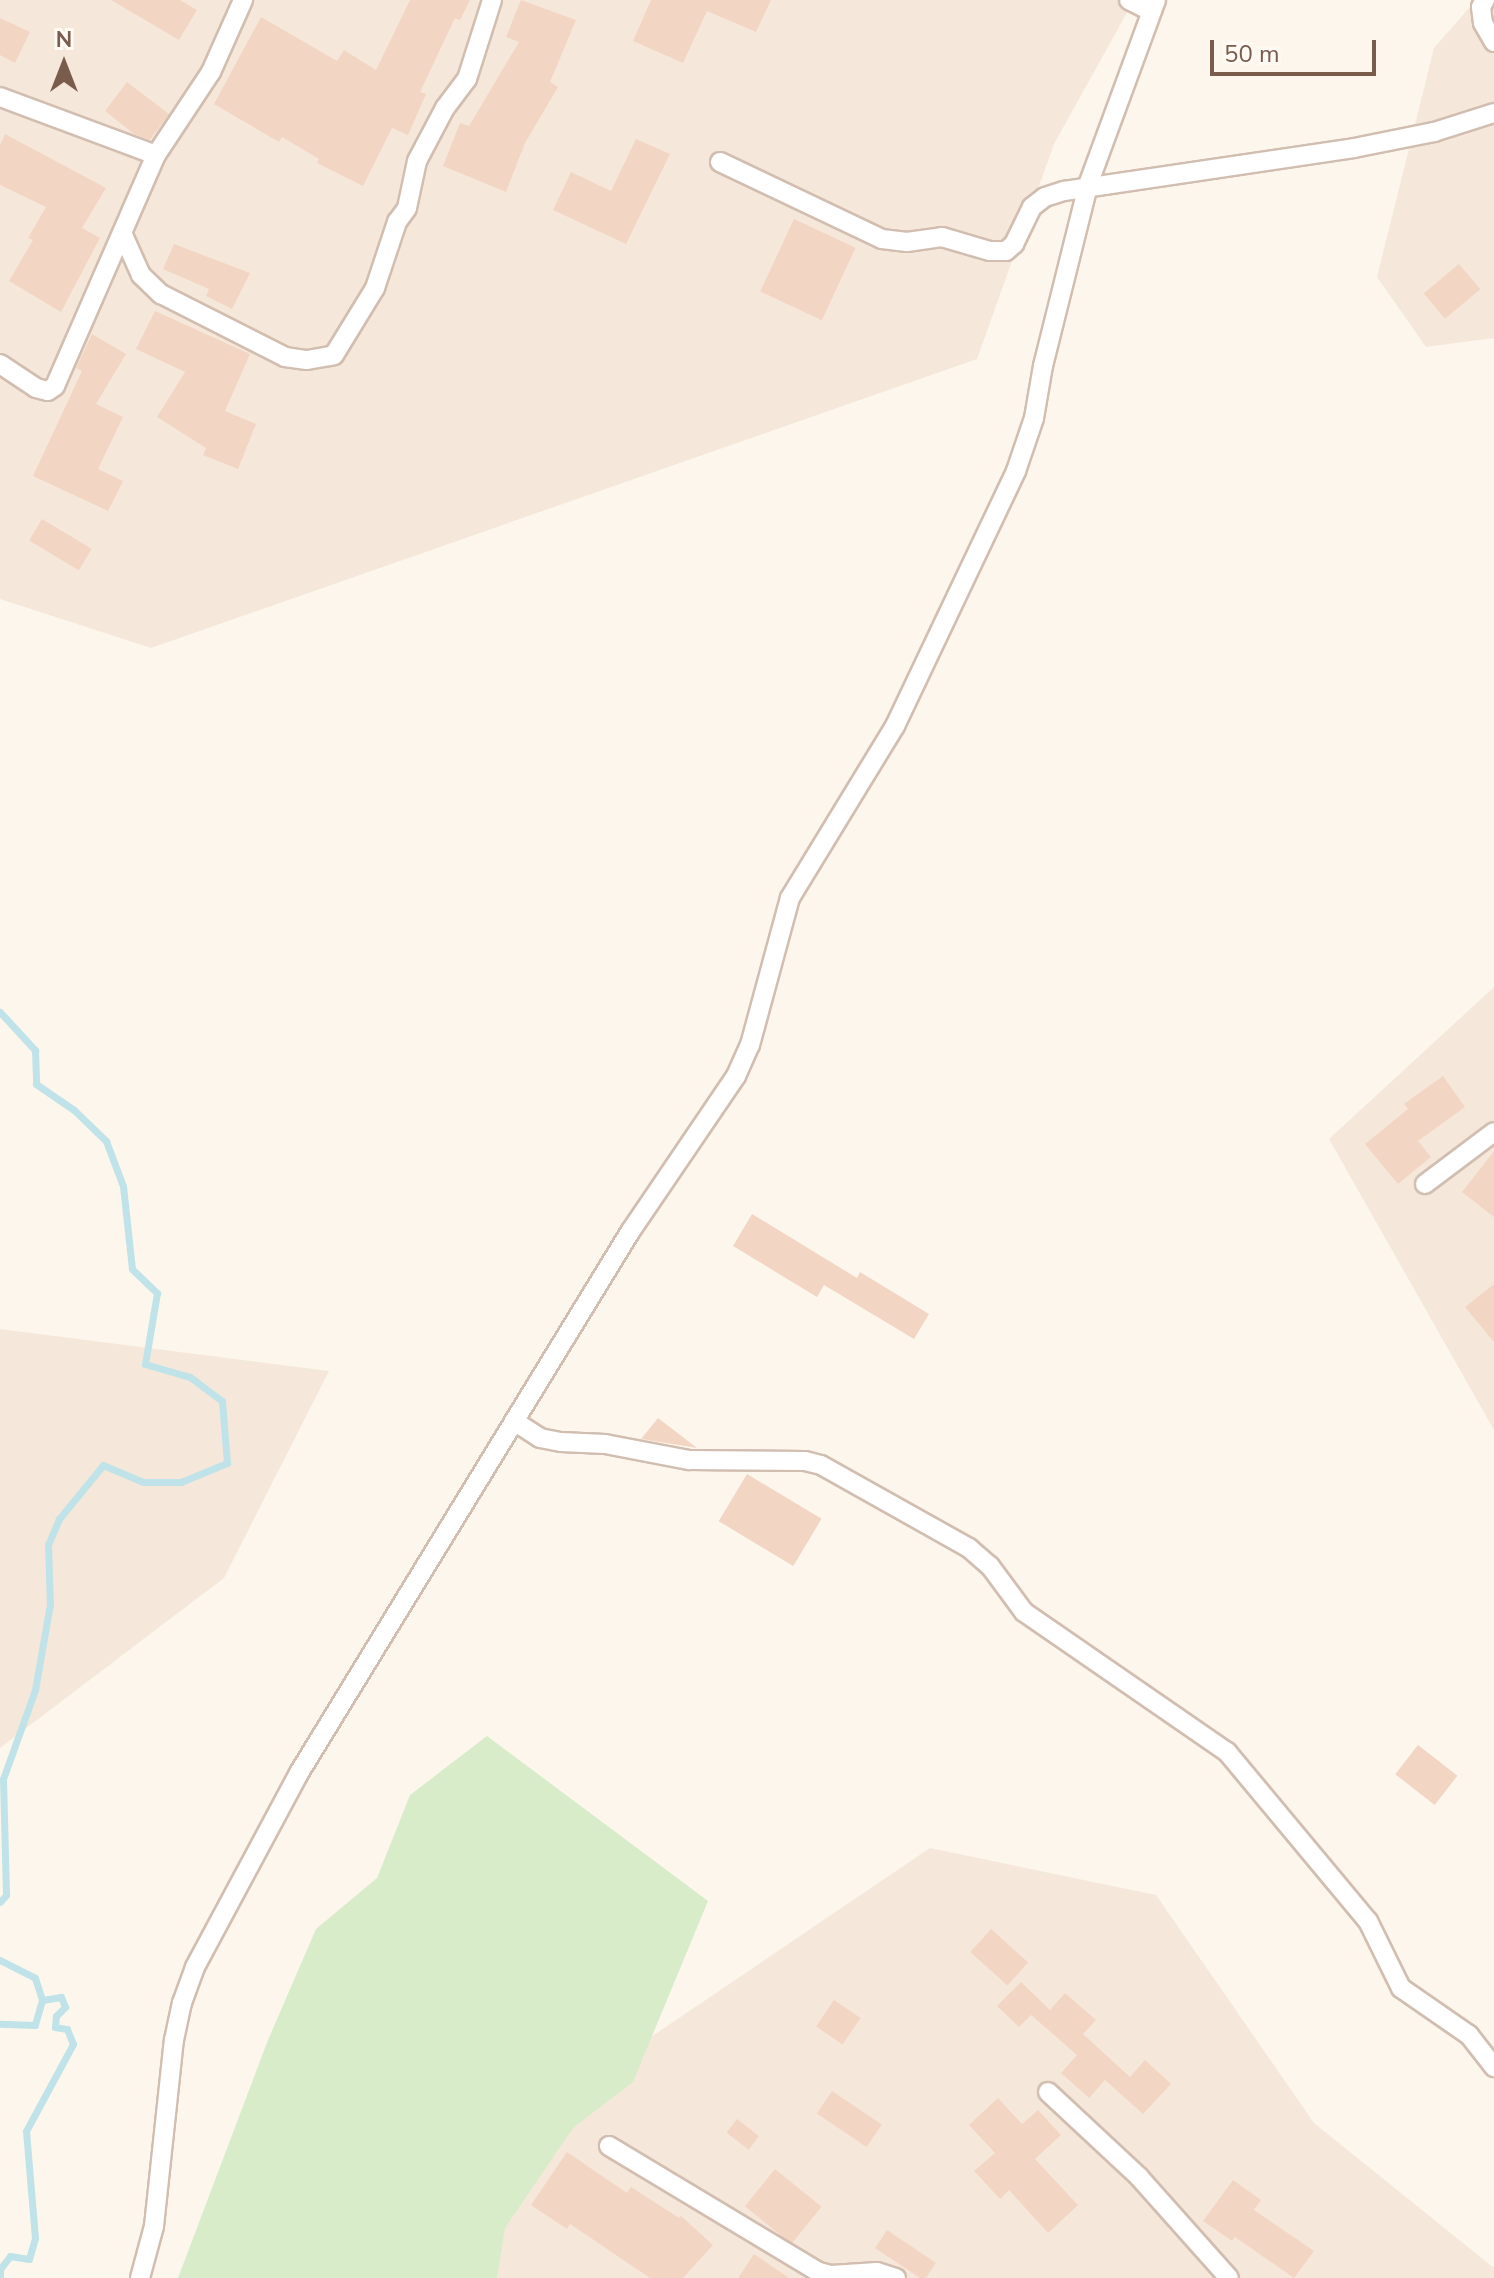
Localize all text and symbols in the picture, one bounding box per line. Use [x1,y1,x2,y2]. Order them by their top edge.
north arrow [24,24,104,104]
scale bar [1214,24,1380,74]
text: N [56,25,72,55]
text: 50 m [1224,38,1280,70]

